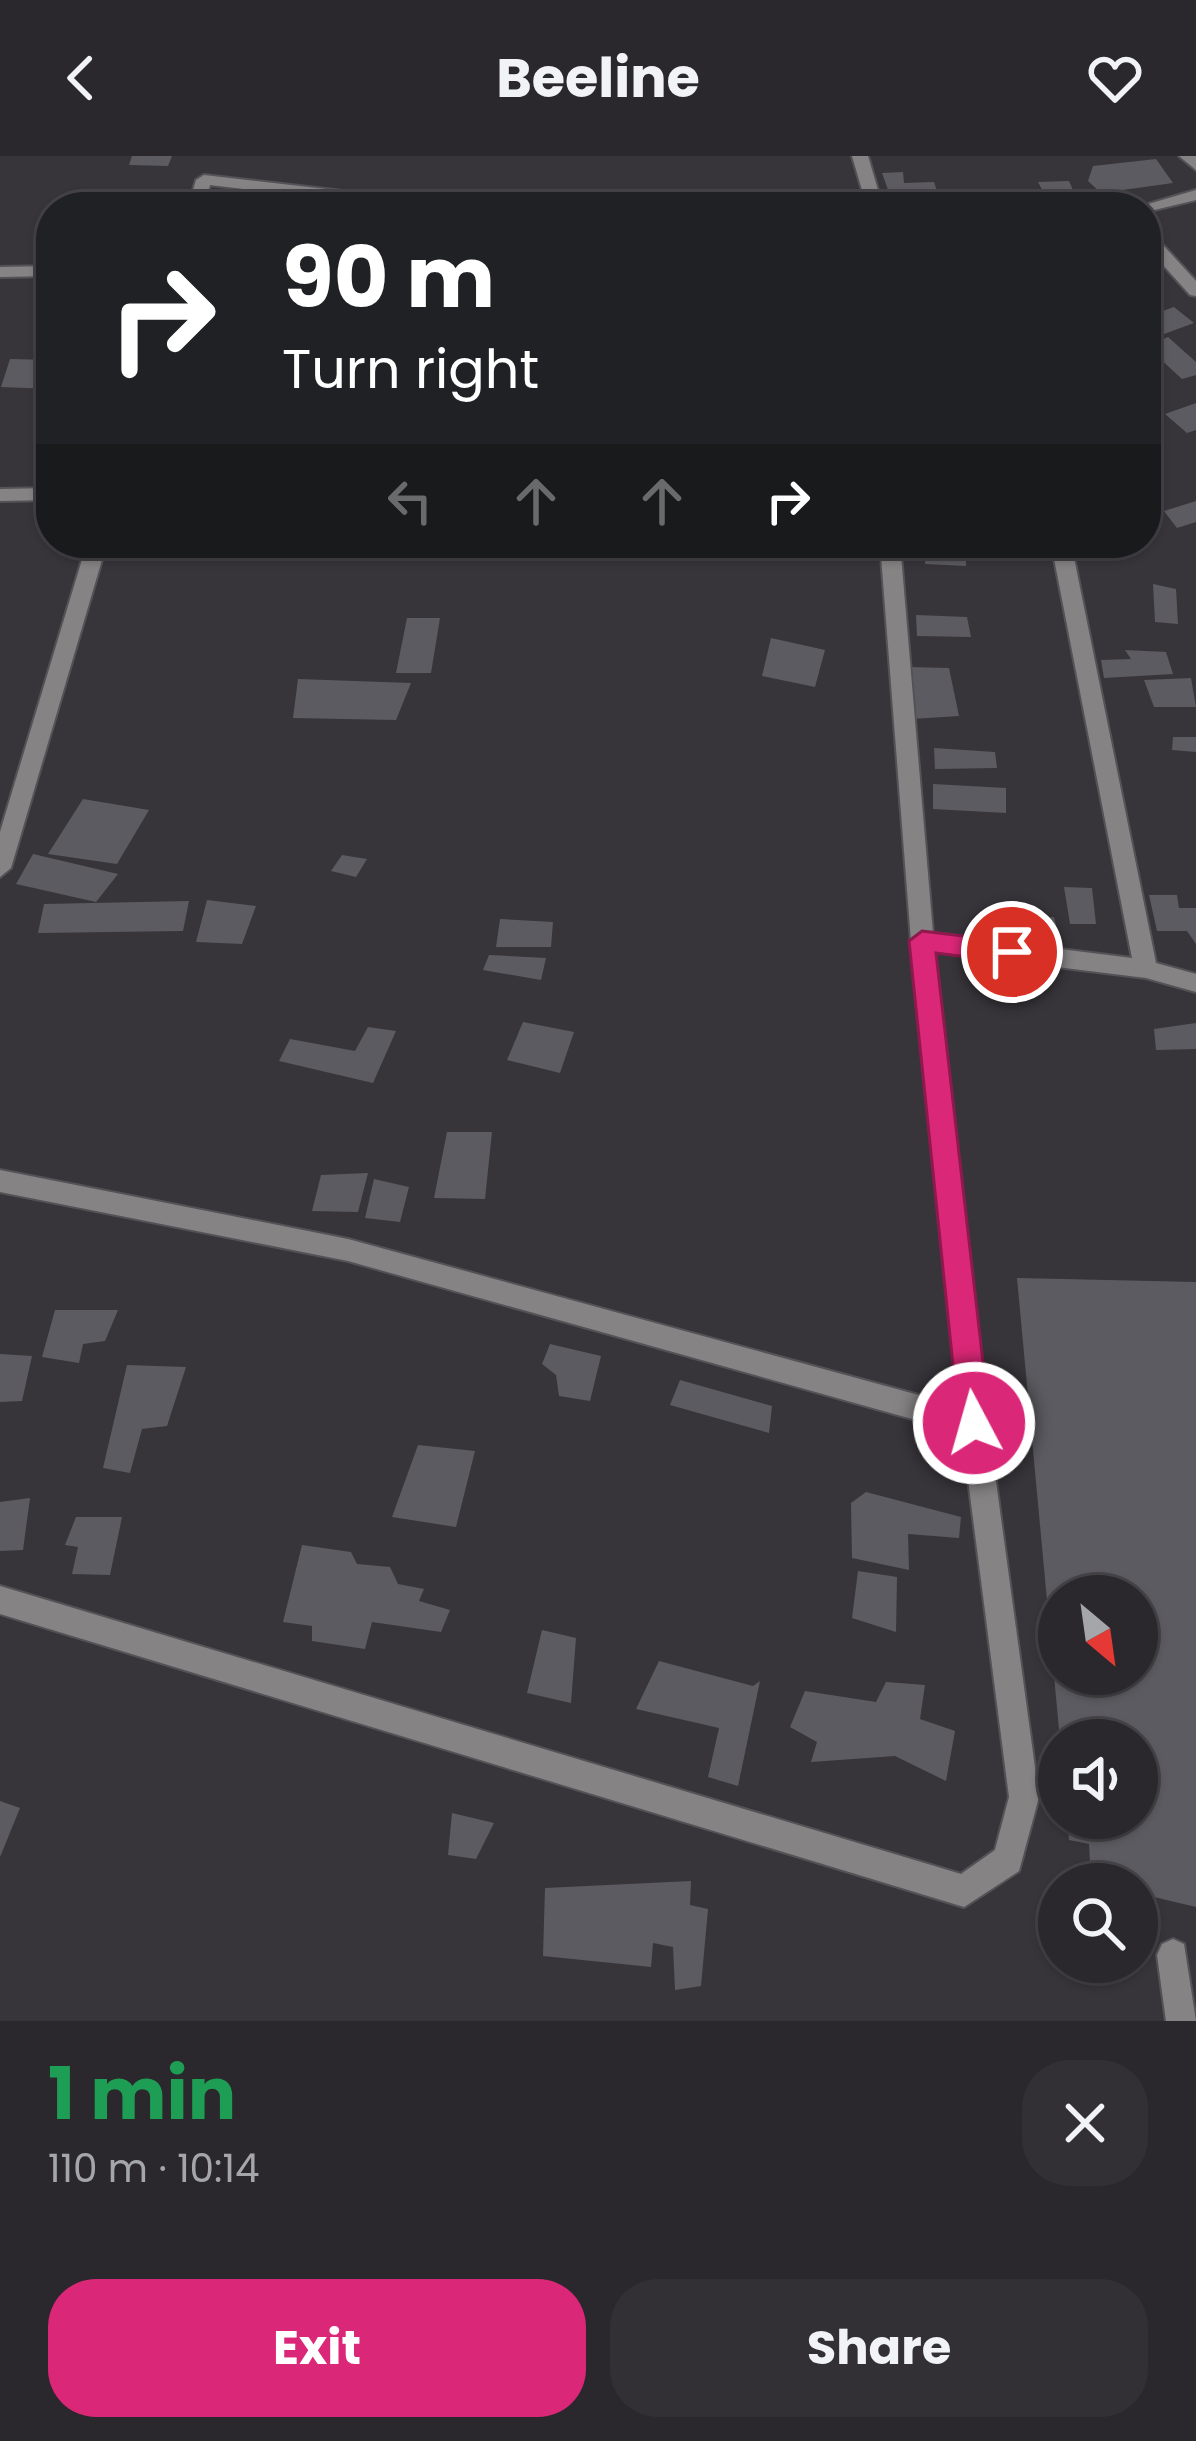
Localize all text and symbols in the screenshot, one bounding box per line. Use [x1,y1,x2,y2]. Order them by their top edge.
text: Beeline [496,40,700,116]
icon: back [48,45,114,111]
icon: heart [1082,45,1148,111]
text: 90 m [282,219,495,336]
icon: right [84,240,240,396]
text: Turn right [282,331,539,407]
icon: left [377,468,443,534]
icon: ahead [503,468,569,534]
icon: ahead [629,468,695,534]
icon: right [755,468,821,534]
pin [961,901,1063,1003]
icon: arrive [979,919,1045,985]
position arrow [911,1360,1037,1486]
north arrow [1038,1575,1158,1695]
map controls [1038,1575,1158,1983]
button: sound [1038,1719,1158,1839]
button: search [1038,1863,1158,1983]
text: 1 min [48,2043,236,2144]
button: close [1022,2060,1148,2186]
text: 110 m · 10:14 [48,2141,259,2196]
button: Exit [48,2279,586,2417]
button: Share [610,2279,1148,2417]

